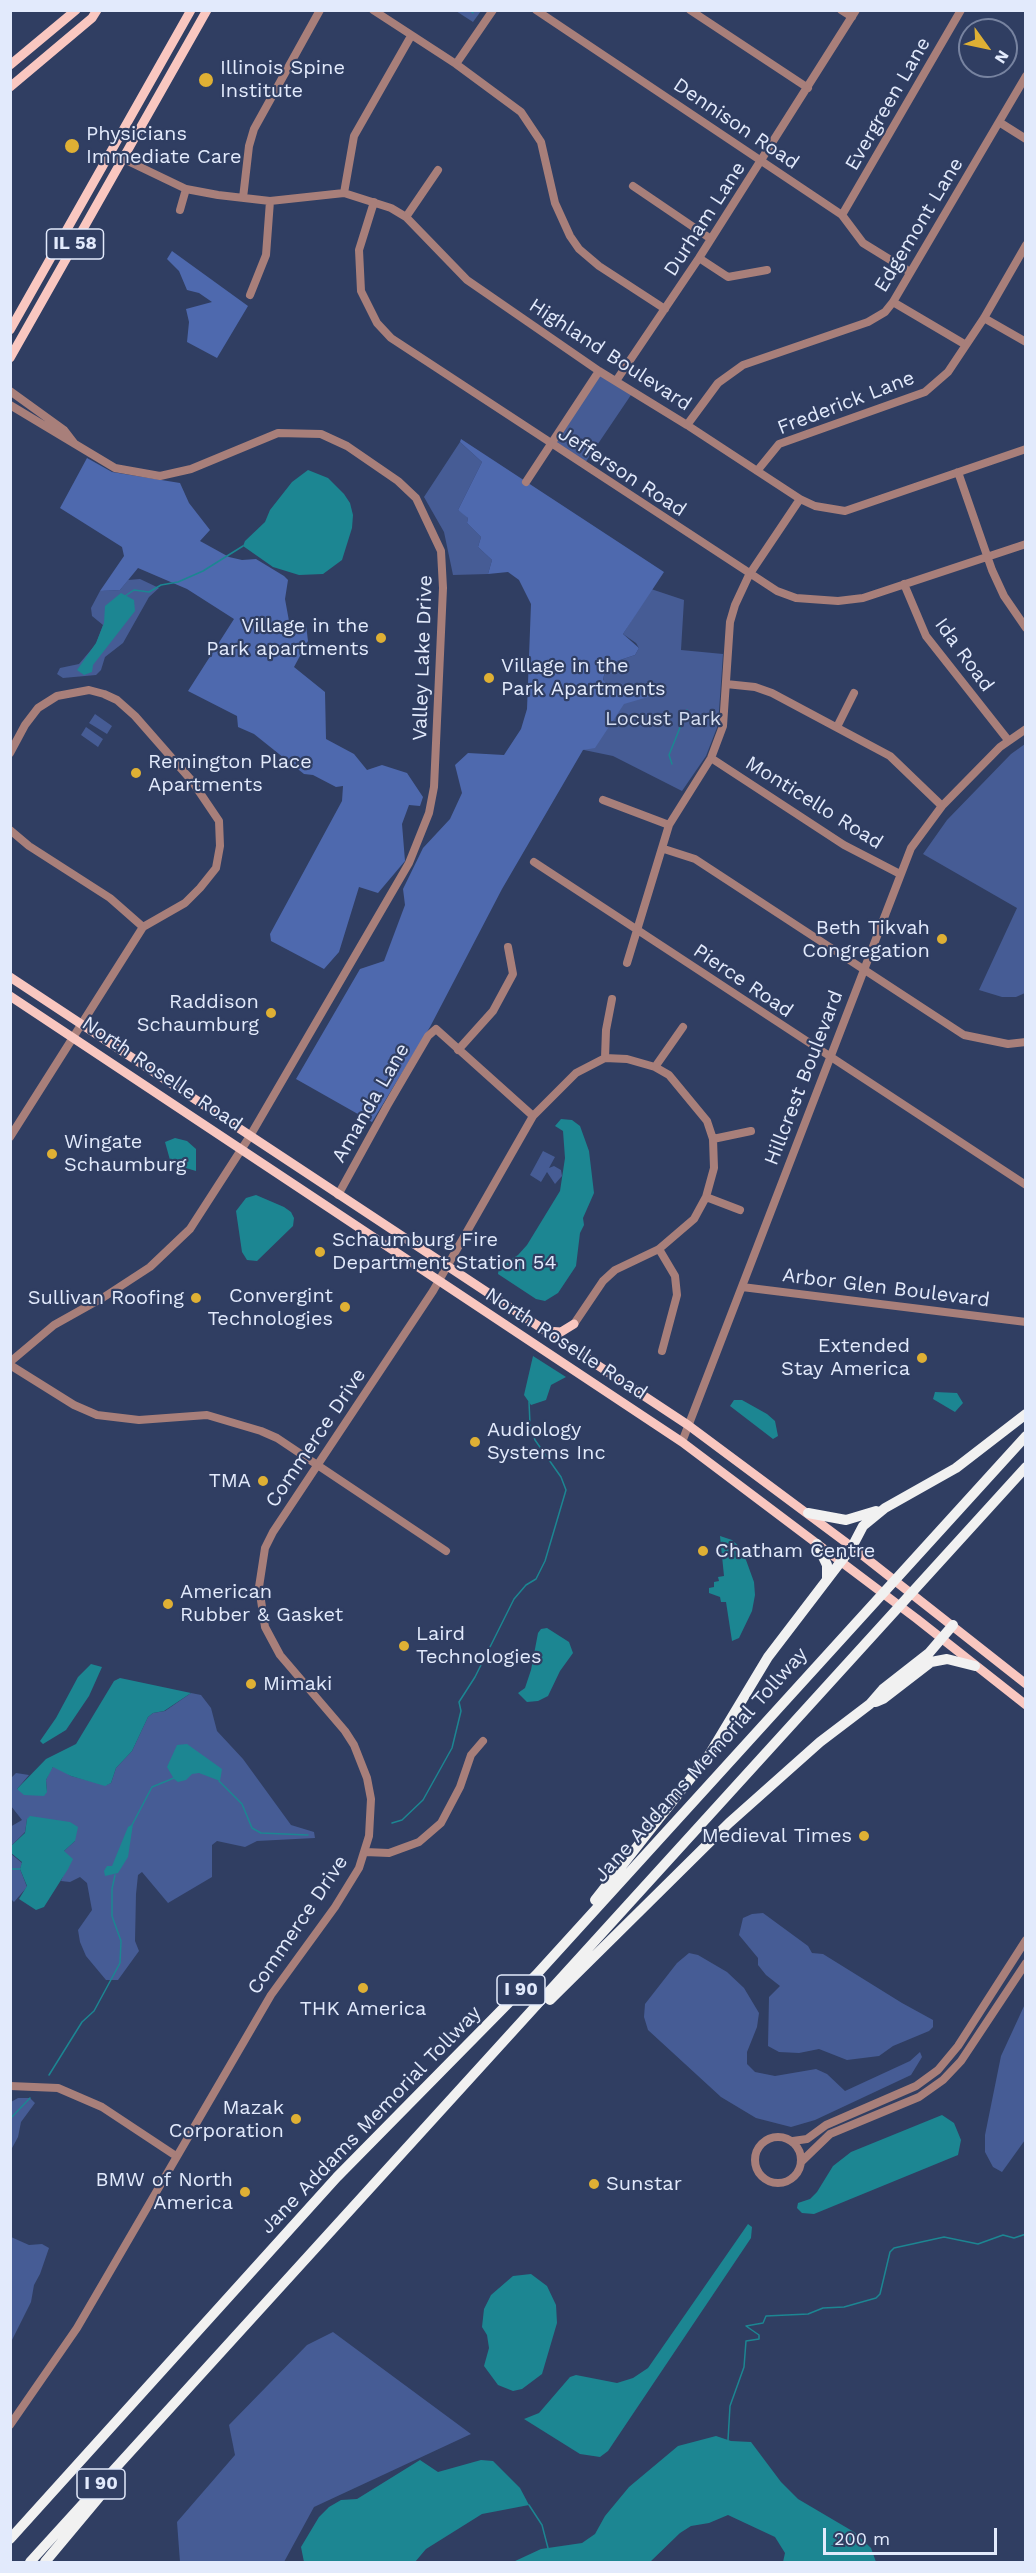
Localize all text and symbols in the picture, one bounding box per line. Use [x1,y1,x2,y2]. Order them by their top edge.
north arrow [958,18,1018,78]
street label: Evergreen Lane [840,33,936,175]
text: N [991,47,1013,67]
place label: Illinois Spine Institute [220,56,345,103]
marker: Illinois Spine Institute [197,71,215,89]
street label: Dennison Road [669,73,803,175]
place label: Physicians Immediate Care [86,122,241,169]
marker: Physicians Immediate Care [63,137,81,155]
street label: Edgemont Lane [869,153,969,297]
street label: Durham Lane [659,157,751,281]
road number: IL 58 [46,229,104,259]
street label: Highland Boulevard [524,294,696,416]
street label: Frederick Lane [774,366,918,440]
street label: Jefferson Road [553,422,691,522]
street label: Valley Lake Drive [408,575,438,741]
street label: Ida Road [929,613,999,697]
place label: Village in the Park apartments [206,614,369,661]
marker: Village in the Park apartments [374,631,388,645]
place label: Village in the Park Apartments [501,654,666,701]
marker: Village in the Park Apartments [482,671,496,685]
park label: Locust Park [605,707,721,731]
place label: Remington Place Apartments [148,750,312,797]
street label: Monticello Road [741,751,887,855]
marker: Remington Place Apartments [129,766,143,780]
place label: Beth Tikvah Congregation [802,916,930,963]
marker: Beth Tikvah Congregation [935,932,949,946]
street label: Pierce Road [689,939,797,1023]
street label: Hillcrest Boulevard [760,987,848,1169]
place label: Raddison Schaumburg [137,990,259,1037]
marker: Raddison Schaumburg [264,1006,278,1020]
street label: North Roselle Road [77,1011,247,1137]
street label: Amanda Lane [327,1039,415,1167]
place label: Wingate Schaumburg [64,1130,186,1177]
marker: Wingate Schaumburg [45,1147,59,1161]
place label: Schaumburg Fire Department Station 54 [332,1228,557,1275]
marker: Schaumburg Fire Department Station 54 [313,1245,327,1259]
street label: Arbor Glen Boulevard [781,1263,991,1313]
street label: North Roselle Road [481,1283,651,1405]
place label: Convergint Technologies [207,1284,333,1331]
place label: Sullivan Roofing [28,1286,184,1310]
marker: Sullivan Roofing [189,1291,203,1305]
marker: Convergint Technologies [338,1300,352,1314]
place label: Extended Stay America [781,1334,910,1381]
marker: Extended Stay America [915,1351,929,1365]
street label: Commerce Drive [261,1364,371,1512]
place label: Audiology Systems Inc [487,1418,606,1465]
marker: Audiology Systems Inc [468,1435,482,1449]
place label: TMA [209,1469,251,1493]
marker: TMA [256,1474,270,1488]
place label: Chatham Centre [715,1539,875,1563]
marker: Chatham Centre [696,1544,710,1558]
place label: American Rubber & Gasket [180,1580,343,1627]
marker: American Rubber & Gasket [161,1597,175,1611]
place label: Laird Technologies [416,1622,542,1669]
marker: Laird Technologies [397,1639,411,1653]
street label: Jane Addams Memorial Tollway [589,1643,813,1887]
place label: Mimaki [263,1672,332,1696]
marker: Mimaki [244,1677,258,1691]
place label: Medieval Times [702,1824,852,1848]
marker: Medieval Times [857,1829,871,1843]
street label: Commerce Drive [243,1851,353,1999]
road number: I 90 [497,1975,545,2005]
marker: THK America [356,1981,370,1995]
place label: THK America [300,1997,426,2021]
street label: Jane Addams Memorial Tollway [256,2001,486,2239]
place label: Mazak Corporation [169,2096,284,2143]
marker: Mazak Corporation [289,2112,303,2126]
place label: BMW of North America [95,2168,233,2215]
place label: Sunstar [606,2172,682,2196]
marker: Sunstar [587,2177,601,2191]
marker: BMW of North America [238,2185,252,2199]
road number: I 90 [77,2469,125,2499]
scale bar [826,2516,1000,2554]
text: 200 m [834,2528,890,2549]

